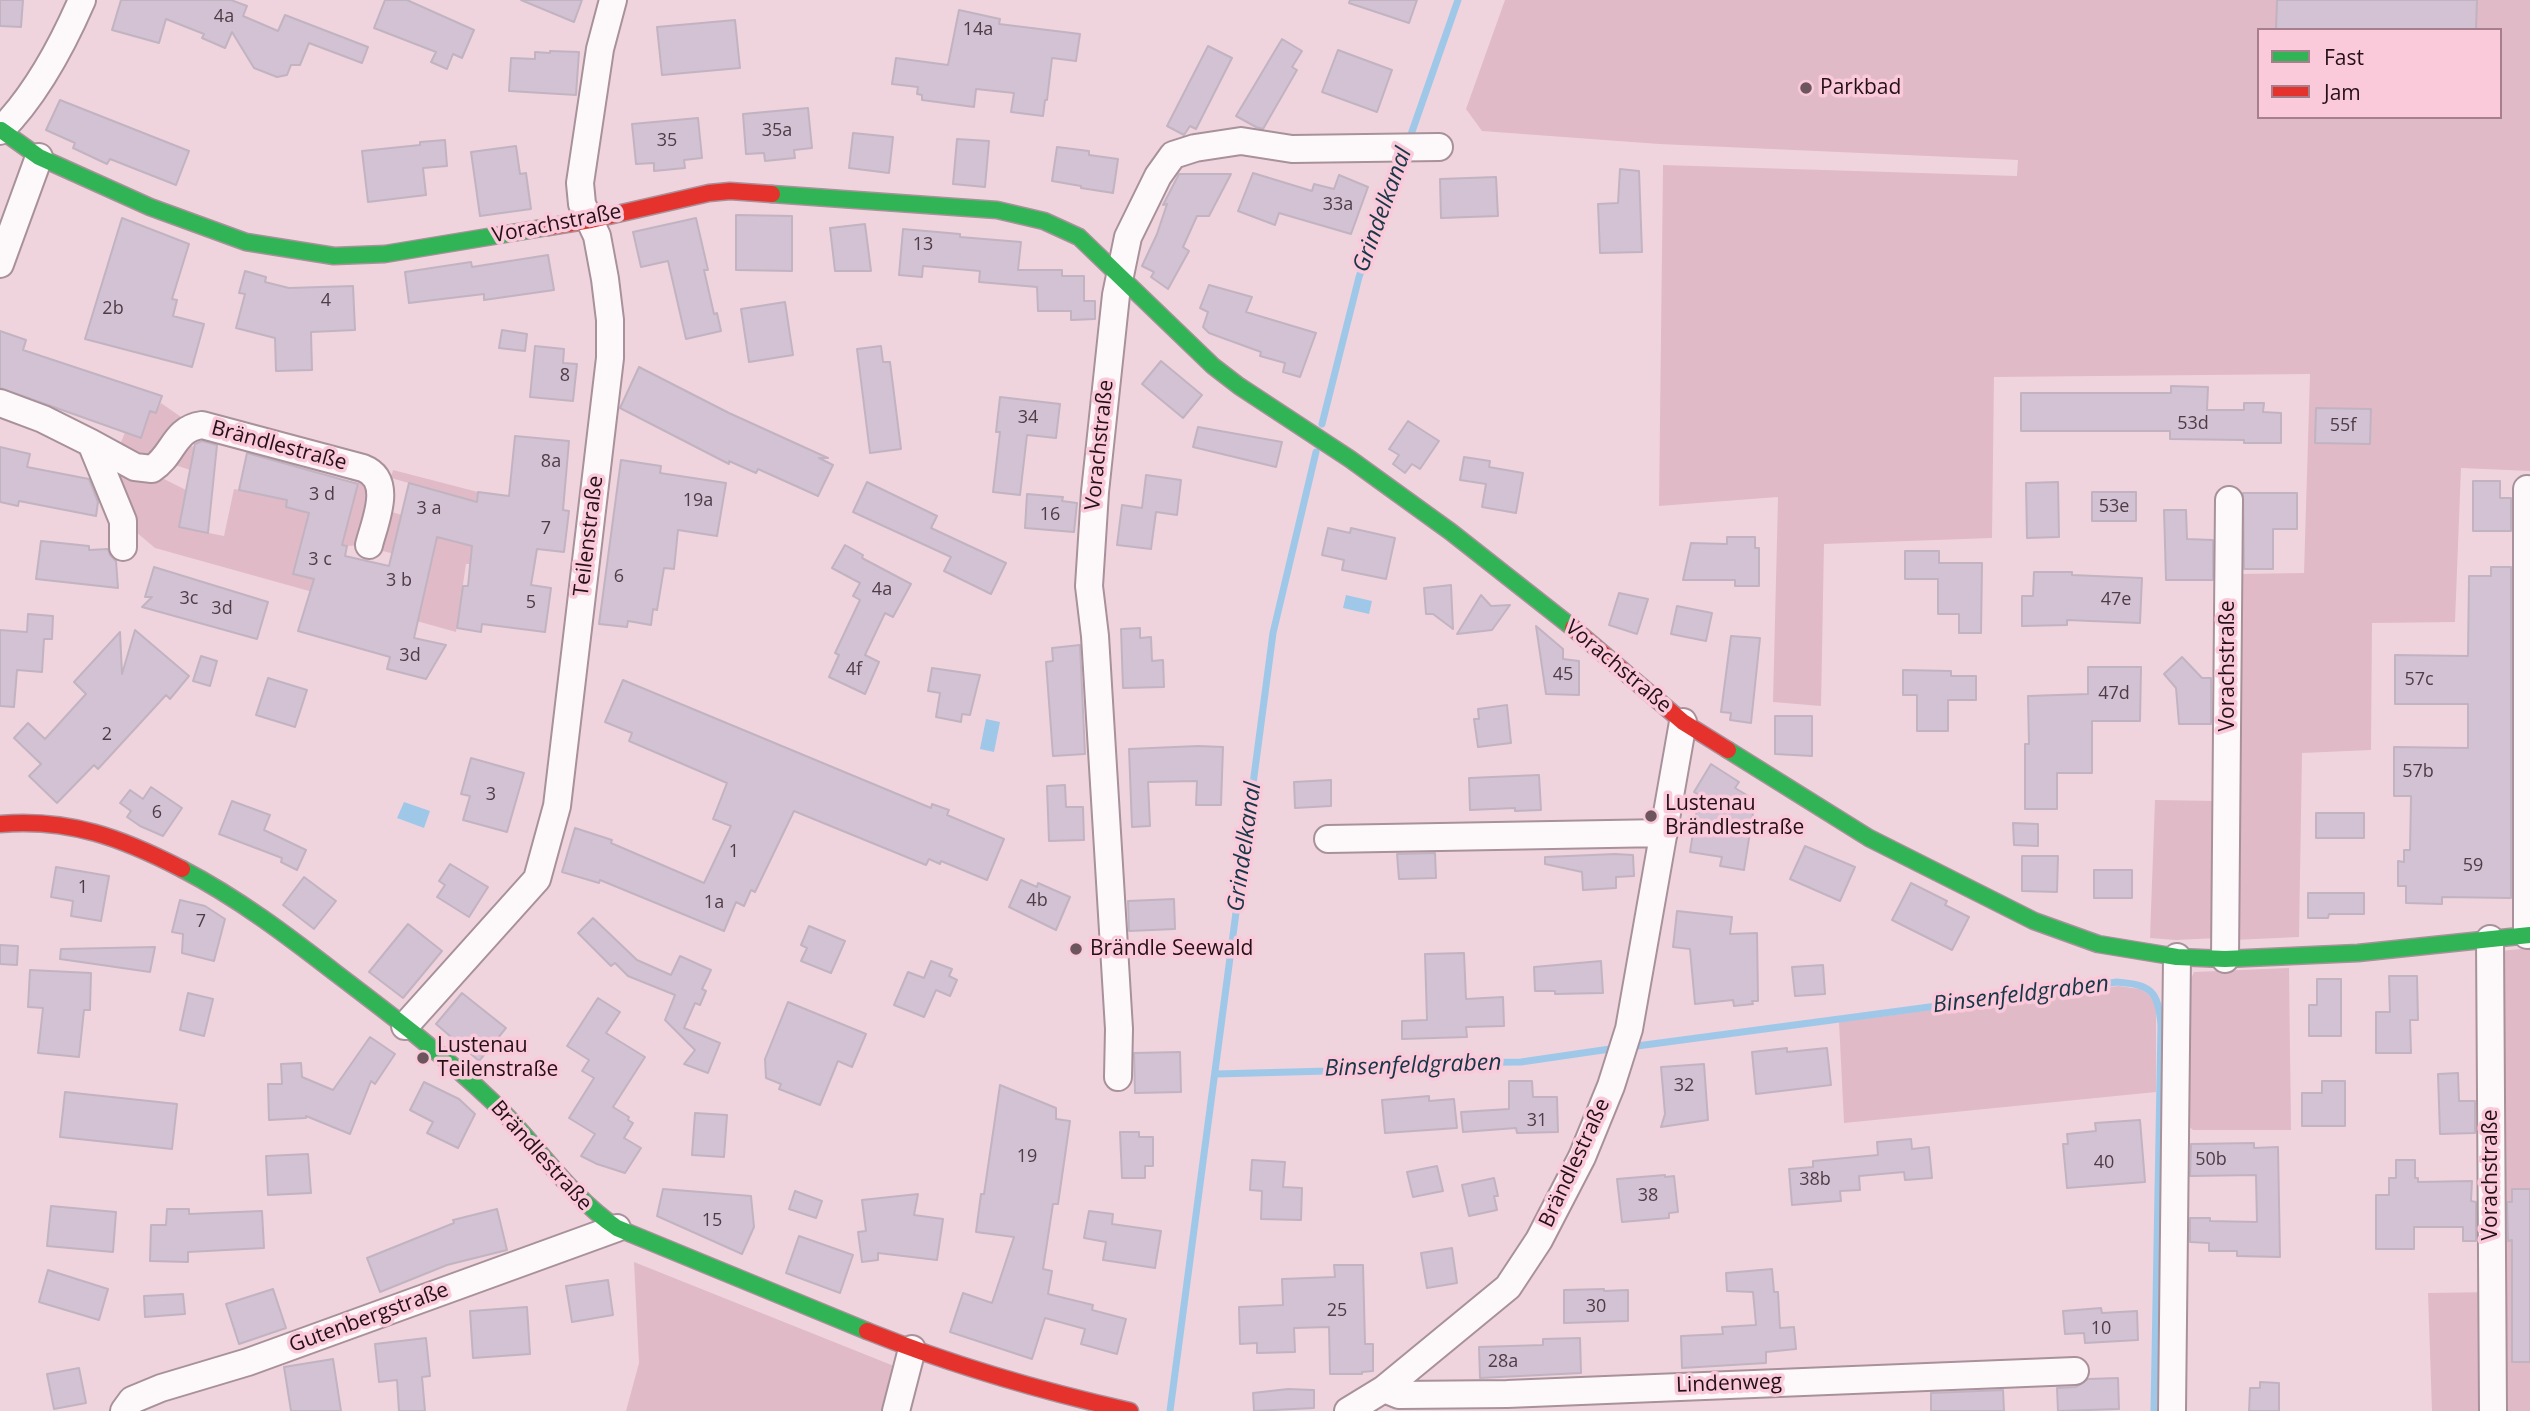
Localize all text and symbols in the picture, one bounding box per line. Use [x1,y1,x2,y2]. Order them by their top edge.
house number: 4a [214,6,234,28]
house number: 14a [963,19,993,41]
legend [2257,28,2502,119]
text: Fast [2324,43,2364,71]
place label: Parkbad [1820,75,1901,101]
text: Jam [2324,78,2361,106]
marker: Parkbad [1798,80,1814,96]
house number: 35a [762,120,792,142]
house number: 35 [657,130,677,152]
water label: Grindelkanal [1348,144,1418,276]
house number: 33a [1323,194,1353,216]
street label: Vorachstraße [490,199,624,249]
house number: 13 [913,234,933,256]
house number: 4 [321,290,331,312]
house number: 2b [102,298,124,320]
house number: 8 [560,365,570,387]
street label: Vorachstraße [1081,379,1119,511]
house number: 34 [1018,407,1038,429]
house number: 53d [2177,413,2209,435]
house number: 55f [2330,415,2356,437]
street label: Brändlestraße [208,416,350,476]
house number: 8a [541,451,561,473]
street label: Teilenstraße [569,474,609,598]
house number: 3 d [309,484,335,506]
house number: 19a [683,490,713,512]
house number: 53e [2099,496,2129,518]
house number: 3 a [417,498,441,520]
house number: 16 [1040,504,1060,526]
house number: 7 [541,518,551,540]
house number: 3 c [308,549,332,571]
house number: 6 [614,566,624,588]
house number: 3 b [386,570,412,592]
house number: 4a [872,579,892,601]
house number: 3c [180,588,198,610]
house number: 47e [2101,589,2131,611]
house number: 5 [526,592,536,614]
house number: 3d [211,598,233,620]
street label: Vorachstraße [2215,601,2241,731]
street label: Vorachstraße [1560,615,1676,719]
house number: 3d [399,645,421,667]
house number: 4f [846,659,862,681]
house number: 45 [1553,664,1573,686]
house number: 57c [2404,669,2434,691]
house number: 47d [2098,683,2130,705]
house number: 2 [102,724,112,746]
house number: 57b [2402,761,2434,783]
water label: Grindelkanal [1222,780,1268,914]
house number: 3 [486,784,496,806]
place label: Lustenau Brändlestraße [1665,791,1804,841]
house number: 6 [152,802,162,824]
marker: Lustenau Brändlestraße [1643,808,1659,824]
house number: 1 [729,841,739,863]
house number: 59 [2463,855,2483,877]
house number: 1 [78,877,88,899]
house number: 4b [1026,890,1048,912]
house number: 1a [704,892,724,914]
house number: 7 [196,911,206,933]
place label: Brändle Seewald [1090,936,1253,962]
marker: Brändle Seewald [1068,941,1084,957]
water label: Binsenfeldgraben [1931,971,2111,1019]
place label: Lustenau Teilenstraße [437,1033,558,1083]
water label: Binsenfeldgraben [1324,1049,1502,1083]
marker: Lustenau Teilenstraße [415,1050,431,1066]
house number: 32 [1674,1075,1694,1097]
street label: Brändlestraße [1534,1095,1616,1231]
street label: Brändlestraße [485,1096,597,1216]
house number: 31 [1527,1110,1547,1132]
street label: Vorachstraße [2478,1110,2504,1240]
house number: 19 [1017,1146,1037,1168]
house number: 50b [2195,1149,2227,1171]
house number: 40 [2094,1152,2114,1174]
house number: 38b [1799,1169,1831,1191]
house number: 38 [1638,1185,1658,1207]
house number: 15 [702,1210,722,1232]
street label: Gutenbergstraße [286,1278,452,1358]
house number: 30 [1586,1296,1606,1318]
house number: 25 [1327,1300,1347,1322]
house number: 10 [2091,1318,2111,1340]
house number: 28a [1488,1351,1518,1373]
street label: Lindenweg [1676,1370,1782,1398]

